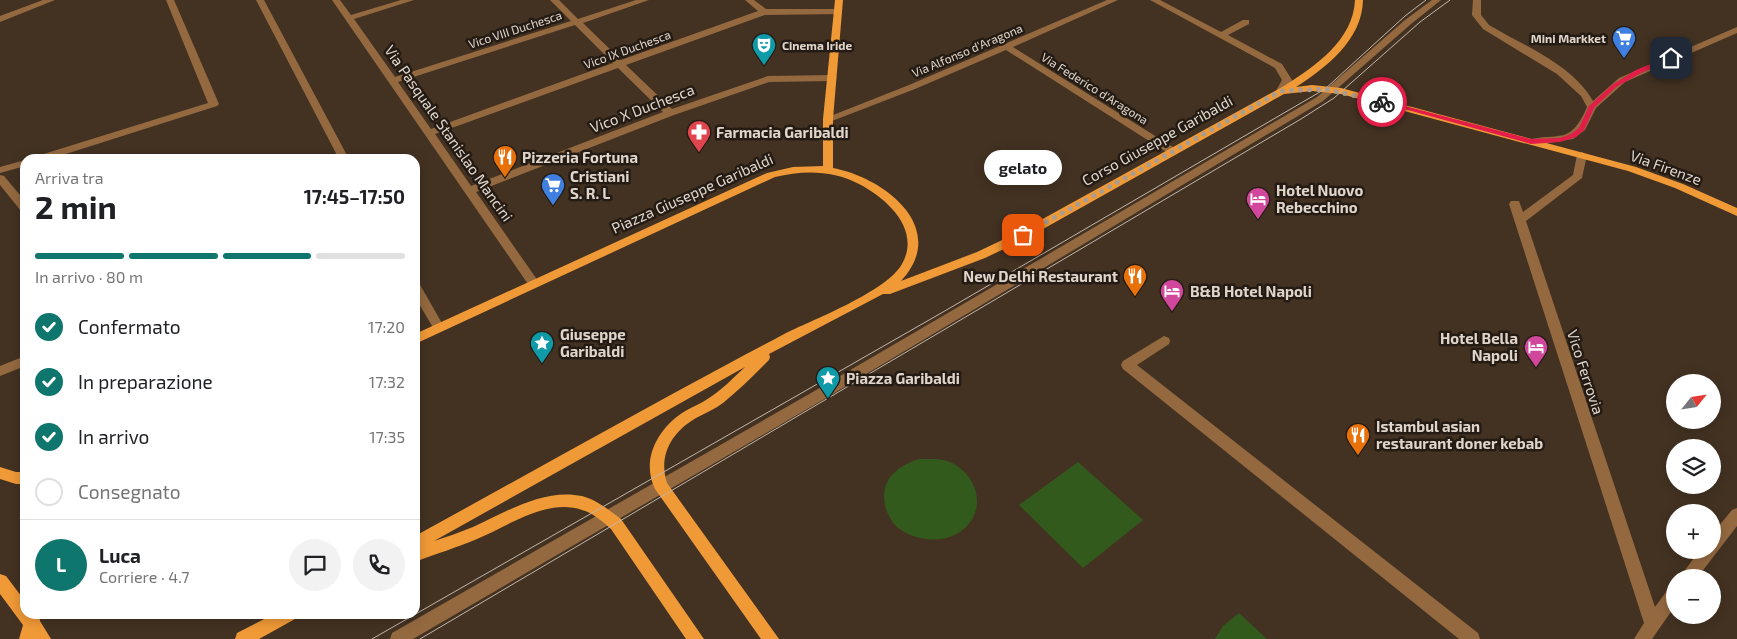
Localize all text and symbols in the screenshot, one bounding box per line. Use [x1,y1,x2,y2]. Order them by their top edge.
street label: Vico VIII Duchesca [467,7,563,51]
street label: Via Alfonso d'Aragona [910,20,1024,80]
supermarket icon: Mini Markket [1611,25,1637,59]
street label: Vico IX Duchesca [582,27,672,71]
place label: Mini Markket [1531,31,1606,45]
theatre icon: Cinema Iride [751,32,777,66]
pin [1650,37,1692,79]
place label: Cinema Iride [782,38,852,52]
street label: Via Pasquale Stanislao Mancini [381,42,517,224]
icon: home [1657,44,1685,72]
street label: Via Federico d'Aragona [1039,49,1151,127]
courier [1357,77,1407,127]
street label: Vico X Duchesca [587,80,697,136]
icon: bike [1368,88,1396,116]
street label: Corso Giuseppe Garibaldi [1078,91,1236,189]
pharmacy icon: Farmacia Garibaldi [686,119,712,153]
place label: Farmacia Garibaldi [716,123,849,141]
restaurant icon: Pizzeria Fortuna [492,144,518,178]
street label: Via Firenze [1628,146,1704,188]
place label: Pizzeria Fortuna [522,148,638,166]
street label: Piazza Giuseppe Garibaldi [608,149,776,237]
callout: gelato [984,150,1062,185]
text: gelato [999,158,1047,177]
place label: Cristiani S. R. L [570,167,629,202]
text: Arriva tra [35,168,104,187]
supermarket icon: Cristiani S. R. L [540,172,566,206]
place label: Hotel Nuovo Rebecchino [1276,181,1363,216]
text: 17:45–17:50 [304,185,405,208]
hotel icon: Hotel Nuovo Rebecchino [1245,186,1271,220]
text: 2 min [35,187,117,225]
pin [1002,214,1044,256]
icon: bag [1009,221,1037,249]
restaurant icon: New Delhi Restaurant [1122,263,1148,297]
text: In arrivo · 80 m [35,267,143,286]
place label: New Delhi Restaurant [963,267,1118,285]
hotel icon: B&B Hotel Napoli [1159,278,1185,312]
place label: B&B Hotel Napoli [1190,282,1312,300]
icon: check [35,313,63,341]
text: Confermato [78,315,181,338]
text: 17:20 [368,317,405,336]
place label: Giuseppe Garibaldi [560,325,626,360]
street label: Vico Ferrovia [1564,327,1608,417]
place label: Hotel Bella Napoli [1440,329,1518,364]
place icon: Giuseppe Garibaldi [529,330,555,364]
hotel icon: Hotel Bella Napoli [1523,334,1549,368]
place icon: Piazza Garibaldi [815,365,841,399]
icon: check [35,368,63,396]
place label: Piazza Garibaldi [846,369,960,387]
text: In preparazione [78,370,213,393]
text: 17:32 [369,372,405,391]
north arrow [1666,374,1721,429]
map controls [1666,374,1721,624]
place label: Istambul asian restaurant doner kebab [1376,417,1543,452]
restaurant icon: Istambul asian restaurant doner kebab [1345,422,1371,456]
icon: check [35,423,63,451]
text: In arrivo [78,425,149,448]
text: 17:35 [369,427,405,446]
button: layers [1666,439,1721,494]
text: Consegnato [78,480,181,503]
button: + [1666,504,1721,559]
button: chat [289,539,341,591]
button: phone [353,539,405,591]
text: Luca [99,544,141,567]
text: L [56,553,66,576]
text: Corriere · 4.7 [99,567,189,586]
button: − [1666,569,1721,624]

